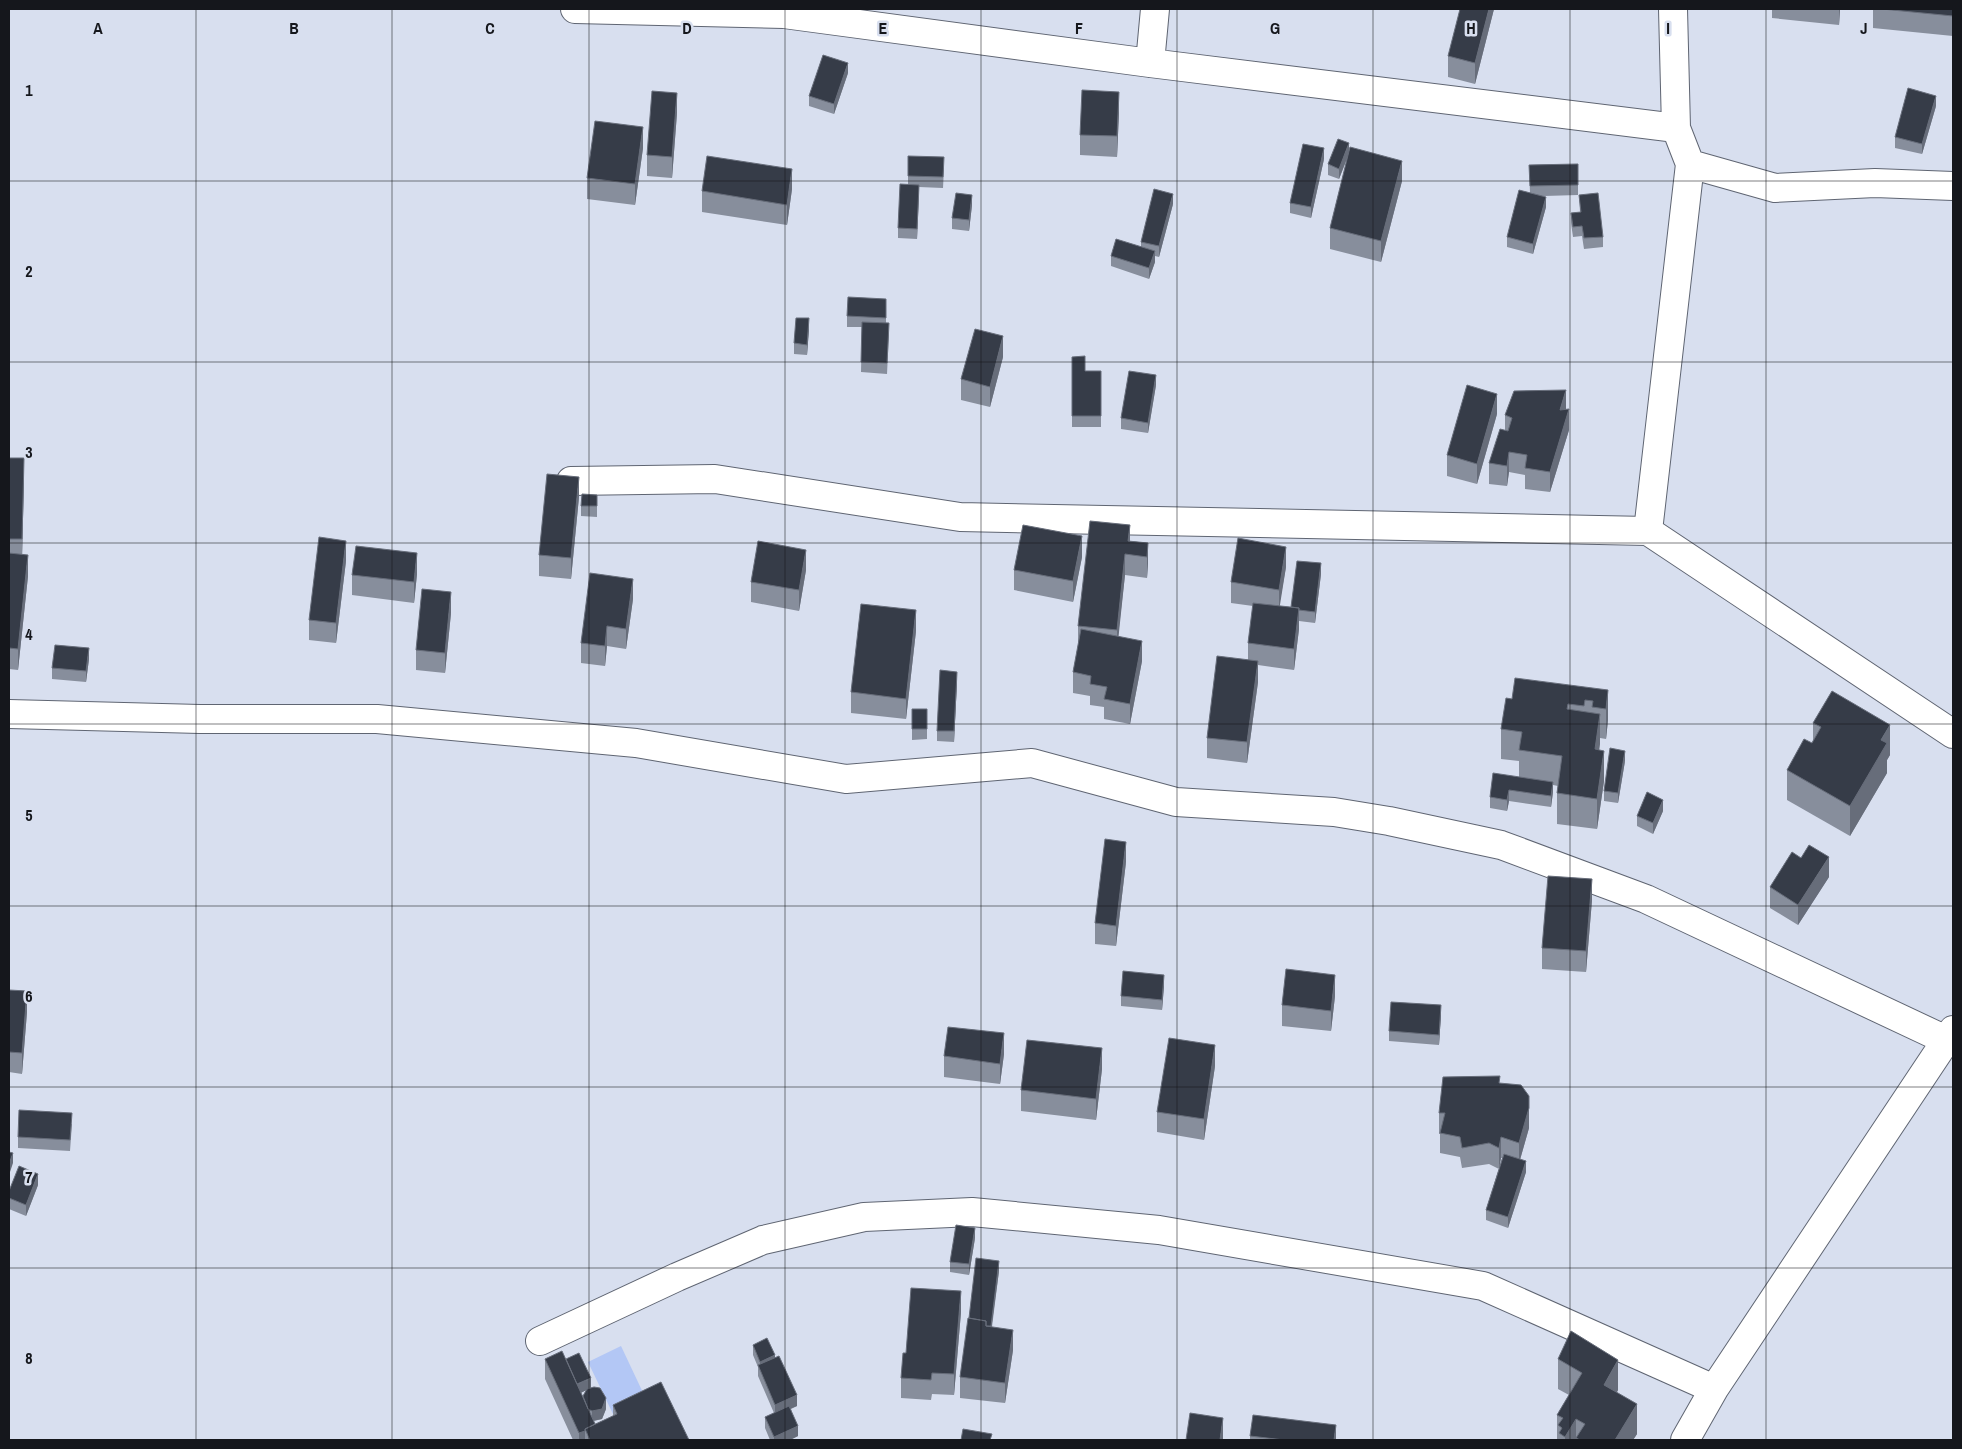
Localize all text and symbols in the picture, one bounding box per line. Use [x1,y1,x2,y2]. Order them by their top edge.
text: A [93,17,103,39]
text: B [289,17,299,39]
text: C [485,17,495,39]
text: D [682,17,692,39]
text: E [879,17,888,39]
text: F [1075,17,1083,39]
text: G [1270,17,1280,39]
text: H [1466,17,1476,39]
text: I [1666,17,1670,39]
text: J [1860,17,1868,39]
text: 1 [25,79,33,101]
text: 2 [25,260,33,282]
text: 3 [25,441,33,463]
text: 4 [25,623,33,645]
text: 5 [25,804,33,826]
text: 6 [25,985,33,1007]
text: 7 [25,1166,33,1188]
text: 8 [25,1347,33,1369]

